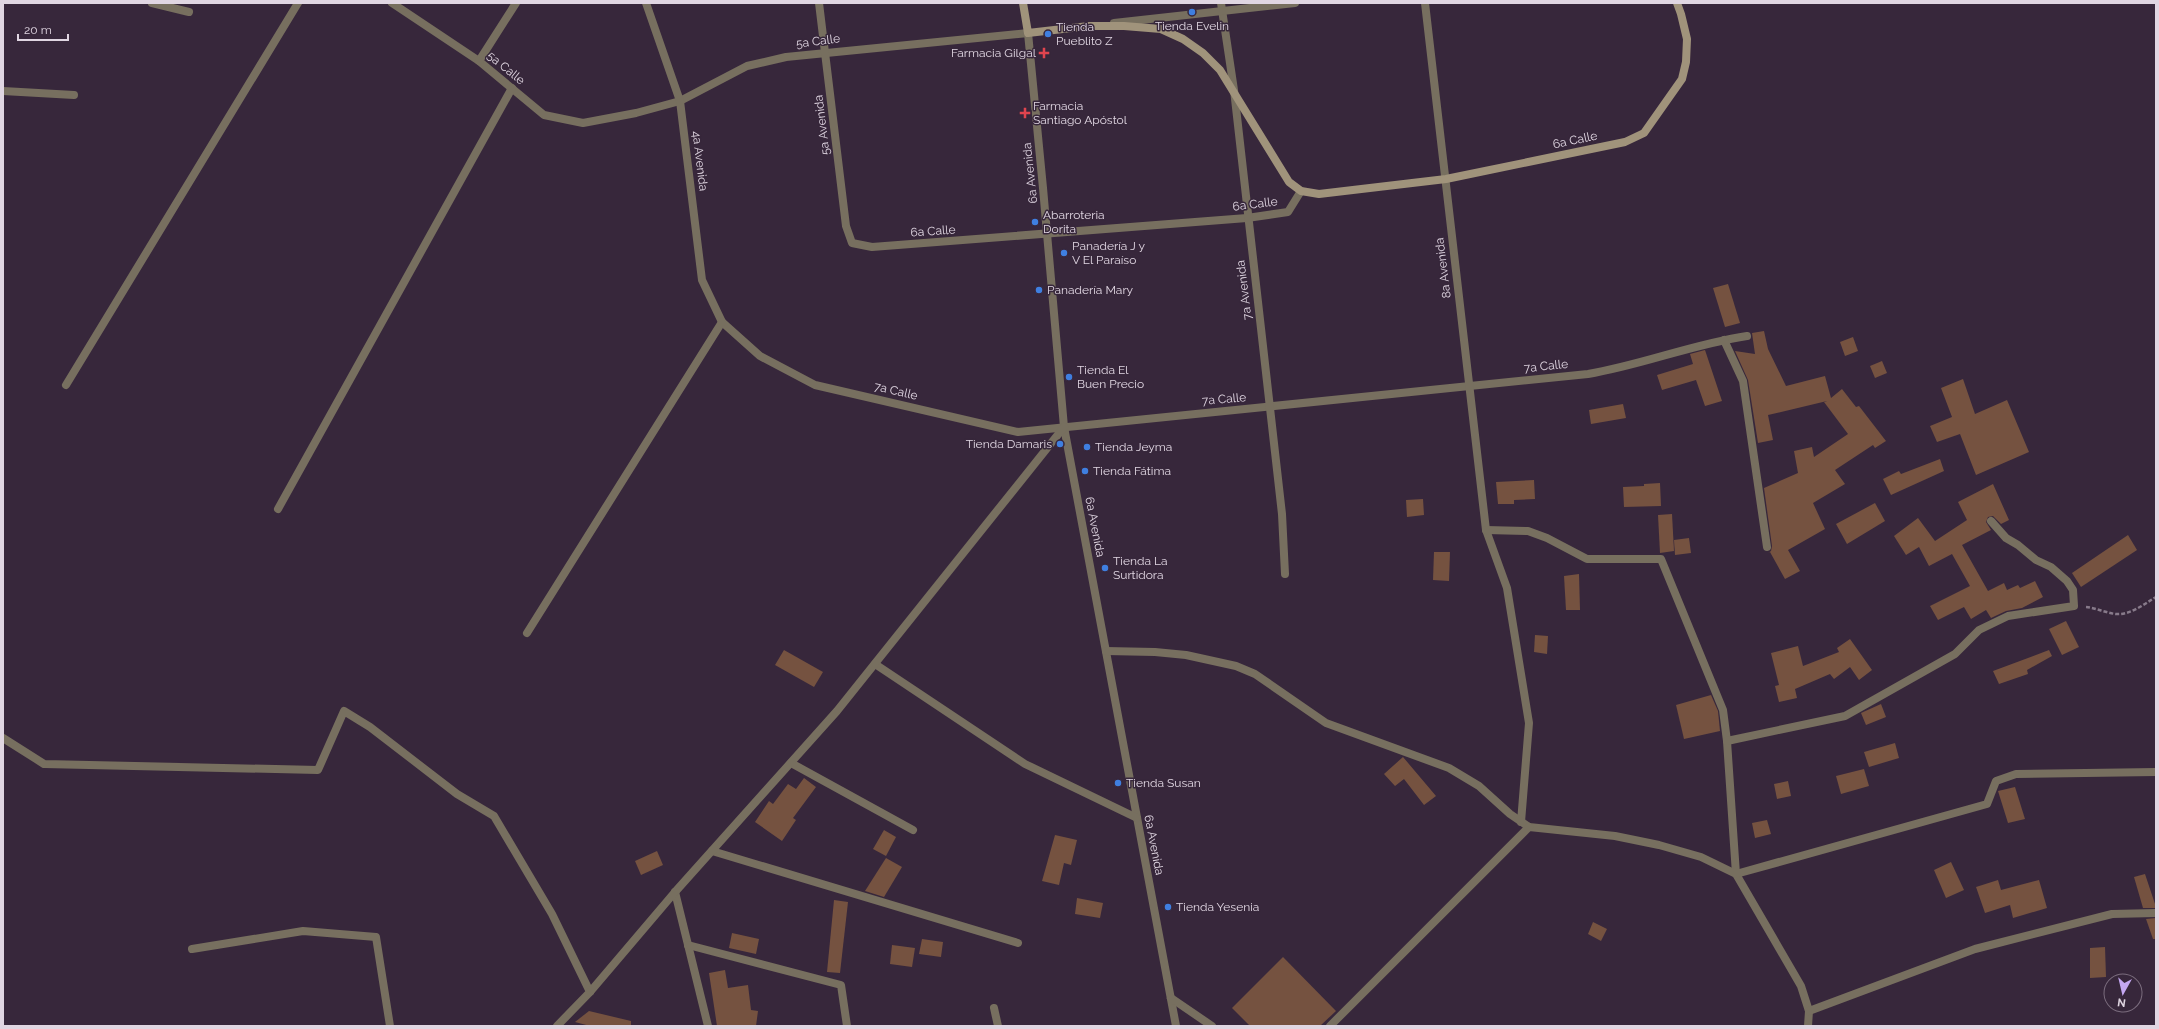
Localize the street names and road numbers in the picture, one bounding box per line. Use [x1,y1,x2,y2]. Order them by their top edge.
street label: 5a Calle [795,31,841,51]
street label: 5a Calle [484,49,528,87]
street label: 5a Avenida [811,94,833,156]
street label: 6a Calle [1551,128,1599,152]
street label: 4a Avenida [689,130,711,192]
street label: 6a Avenida [1020,142,1040,204]
street label: 6a Calle [1232,194,1278,214]
street label: 6a Calle [910,222,956,240]
street label: 8a Avenida [1432,237,1454,299]
street label: 7a Avenida [1233,259,1255,321]
street label: 7a Calle [1523,357,1569,375]
street label: 7a Calle [873,379,919,403]
street label: 7a Calle [1201,390,1247,408]
street label: 6a Avenida [1082,496,1108,558]
street label: 6a Avenida [1141,814,1167,876]

